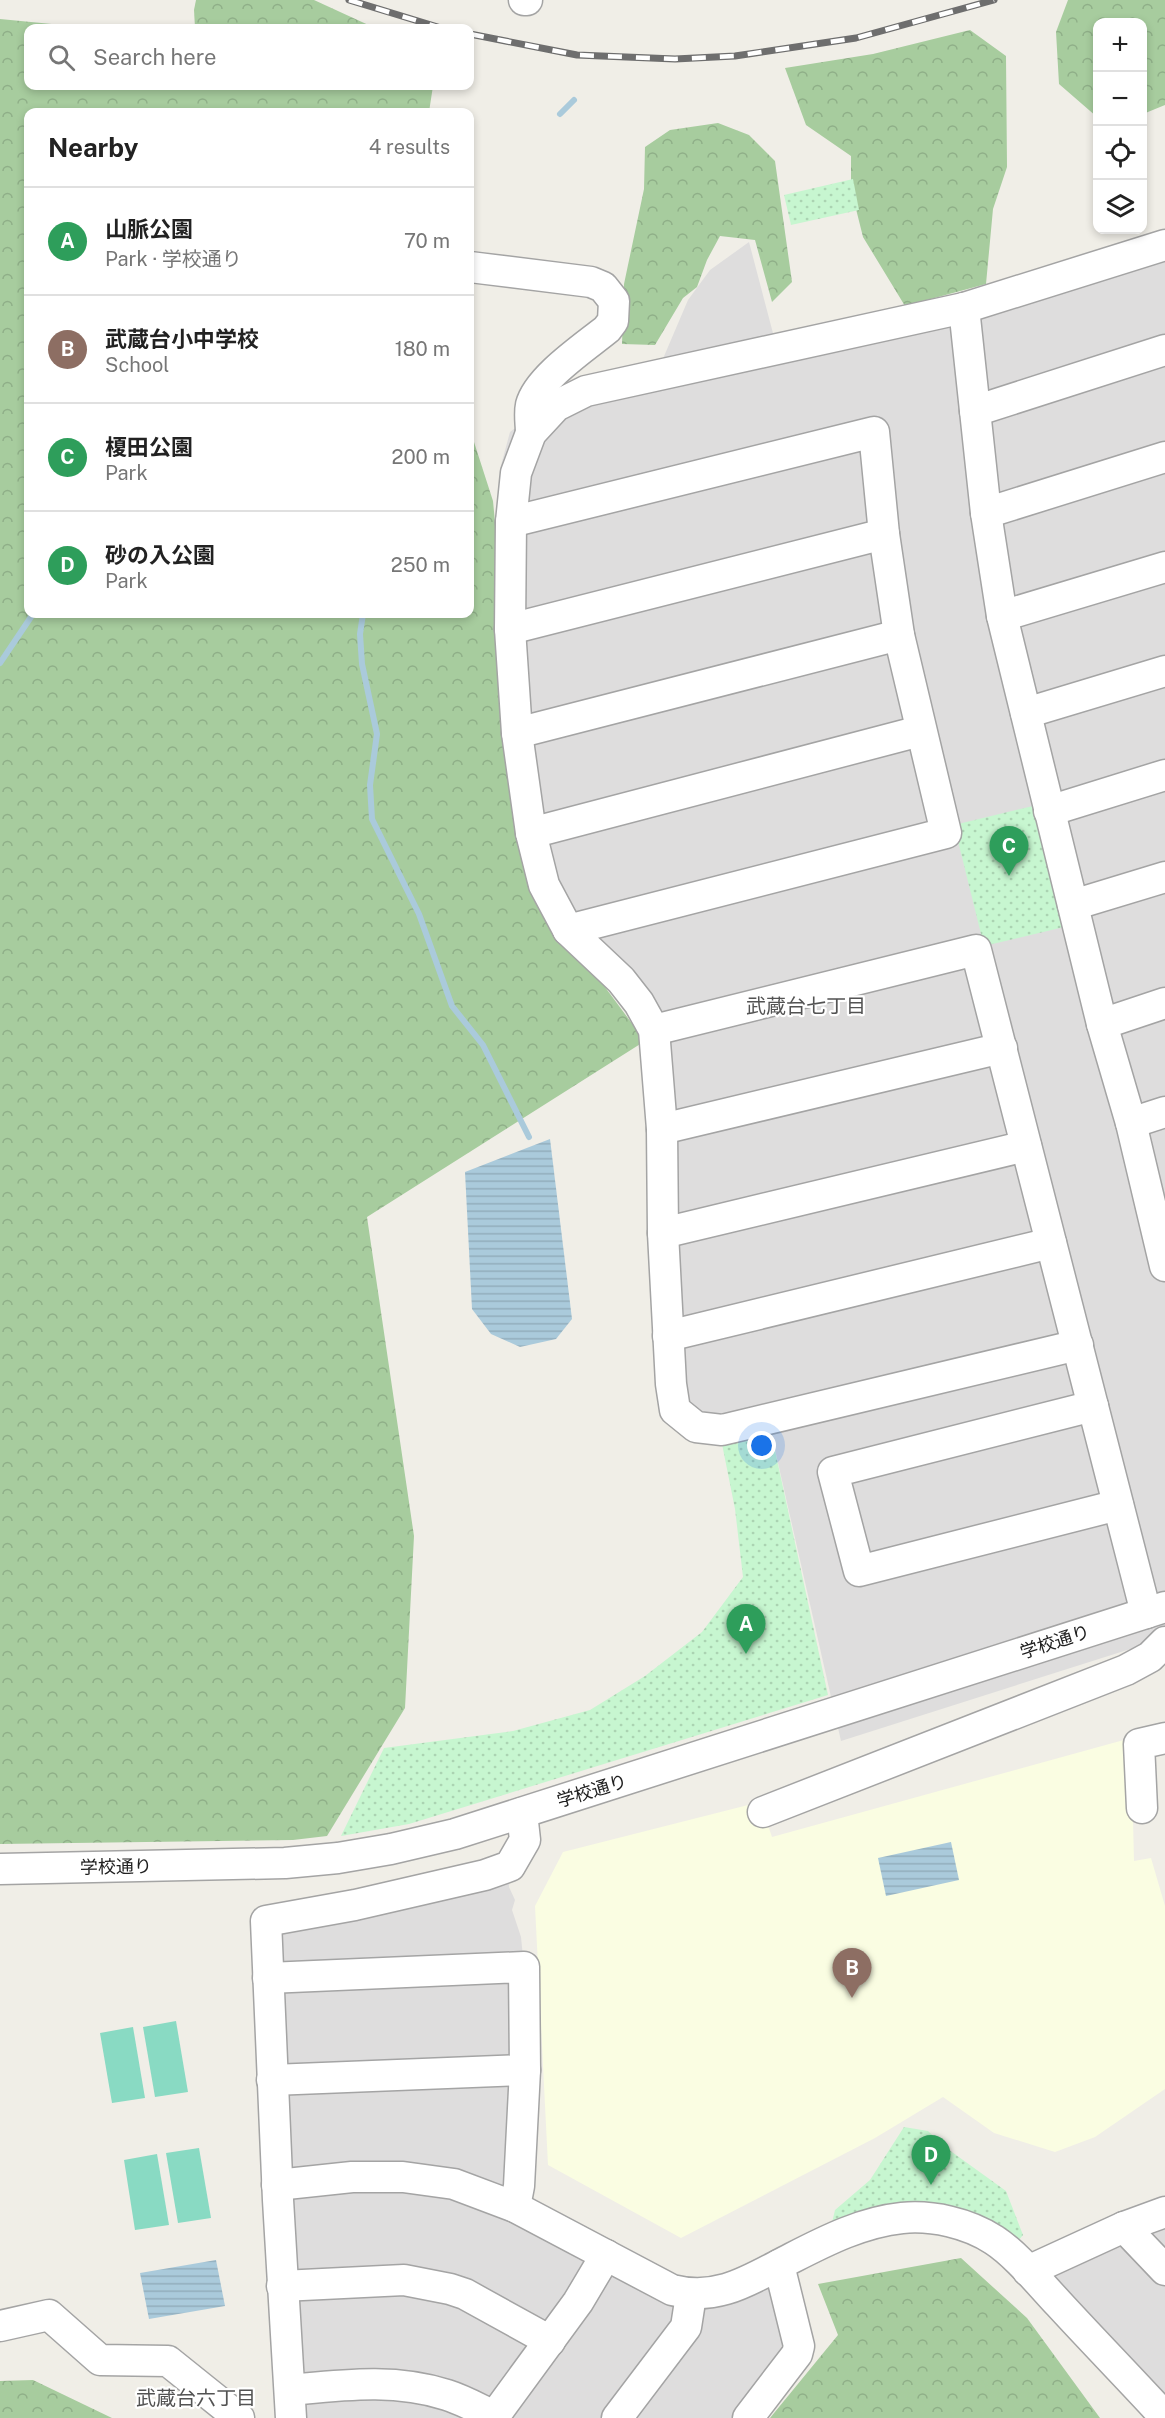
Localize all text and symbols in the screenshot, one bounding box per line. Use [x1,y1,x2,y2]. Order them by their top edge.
map controls [1093,18,1147,234]
button: + [1093,18,1147,72]
search box [24,24,474,90]
icon: search [45,41,78,74]
text: Search here [93,44,217,70]
button: − [1093,72,1147,126]
button: locate [1093,126,1147,180]
text: Nearby [48,132,138,163]
text: 4 results [369,135,450,159]
button: layers [1093,180,1147,234]
text: 山脈公園 [105,216,193,242]
text: A [60,229,75,253]
text: 70 m [404,229,450,253]
text: Park · 学校通り [105,247,242,271]
text: 武蔵台小中学校 [105,326,259,352]
text: B [61,337,74,361]
text: 180 m [395,337,450,361]
text: School [105,353,169,377]
text: 榎田公園 [105,434,193,460]
text: C [60,445,75,469]
text: 200 m [392,445,450,469]
text: Park [105,461,148,485]
text: 砂の入公園 [105,542,215,568]
text: D [60,553,75,577]
text: 250 m [391,553,450,577]
text: Park [105,569,148,593]
pin: C [990,826,1028,876]
district label: 武蔵台七丁目 [746,994,866,1018]
your location [747,1431,776,1460]
pin: A [726,1604,766,1654]
street label: 学校通り [1017,1620,1092,1663]
street label: 学校通り [554,1770,629,1811]
street label: 学校通り [80,1855,152,1878]
pin: B [832,1948,872,1998]
pin: D [912,2136,950,2185]
district label: 武蔵台六丁目 [136,2386,256,2410]

